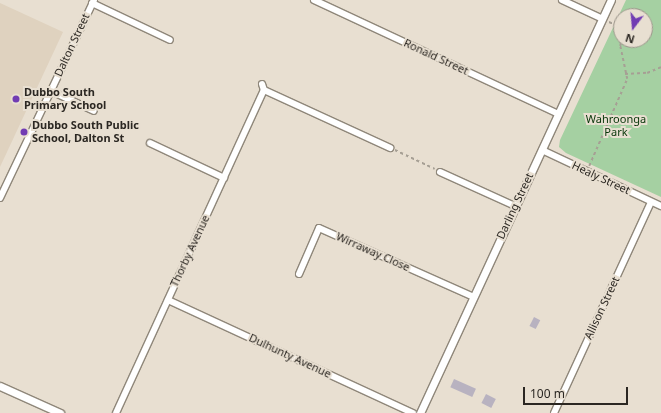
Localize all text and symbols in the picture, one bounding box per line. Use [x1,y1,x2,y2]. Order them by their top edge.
north arrow [613,8,653,48]
street label: Dalton Street [52,11,92,79]
text: N [623,31,636,48]
street label: Ronald Street [402,36,470,78]
place label: Dubbo South Primary School [24,86,106,112]
marker: Dubbo South Primary School [11,94,21,104]
park label: Wahroonga Park [586,113,646,139]
place label: Dubbo South Public School, Dalton St [32,119,139,145]
marker: Dubbo South Public School, Dalton St [19,127,29,137]
street label: Healy Street [570,159,632,197]
street label: Darling Street [494,171,536,241]
street label: Thorby Avenue [168,213,212,289]
street label: Wirraway Close [334,230,412,274]
street label: Allison Street [582,274,622,342]
street label: Dulhunty Avenue [247,331,333,381]
scale bar [525,379,630,405]
text: 100 m [530,385,565,402]

